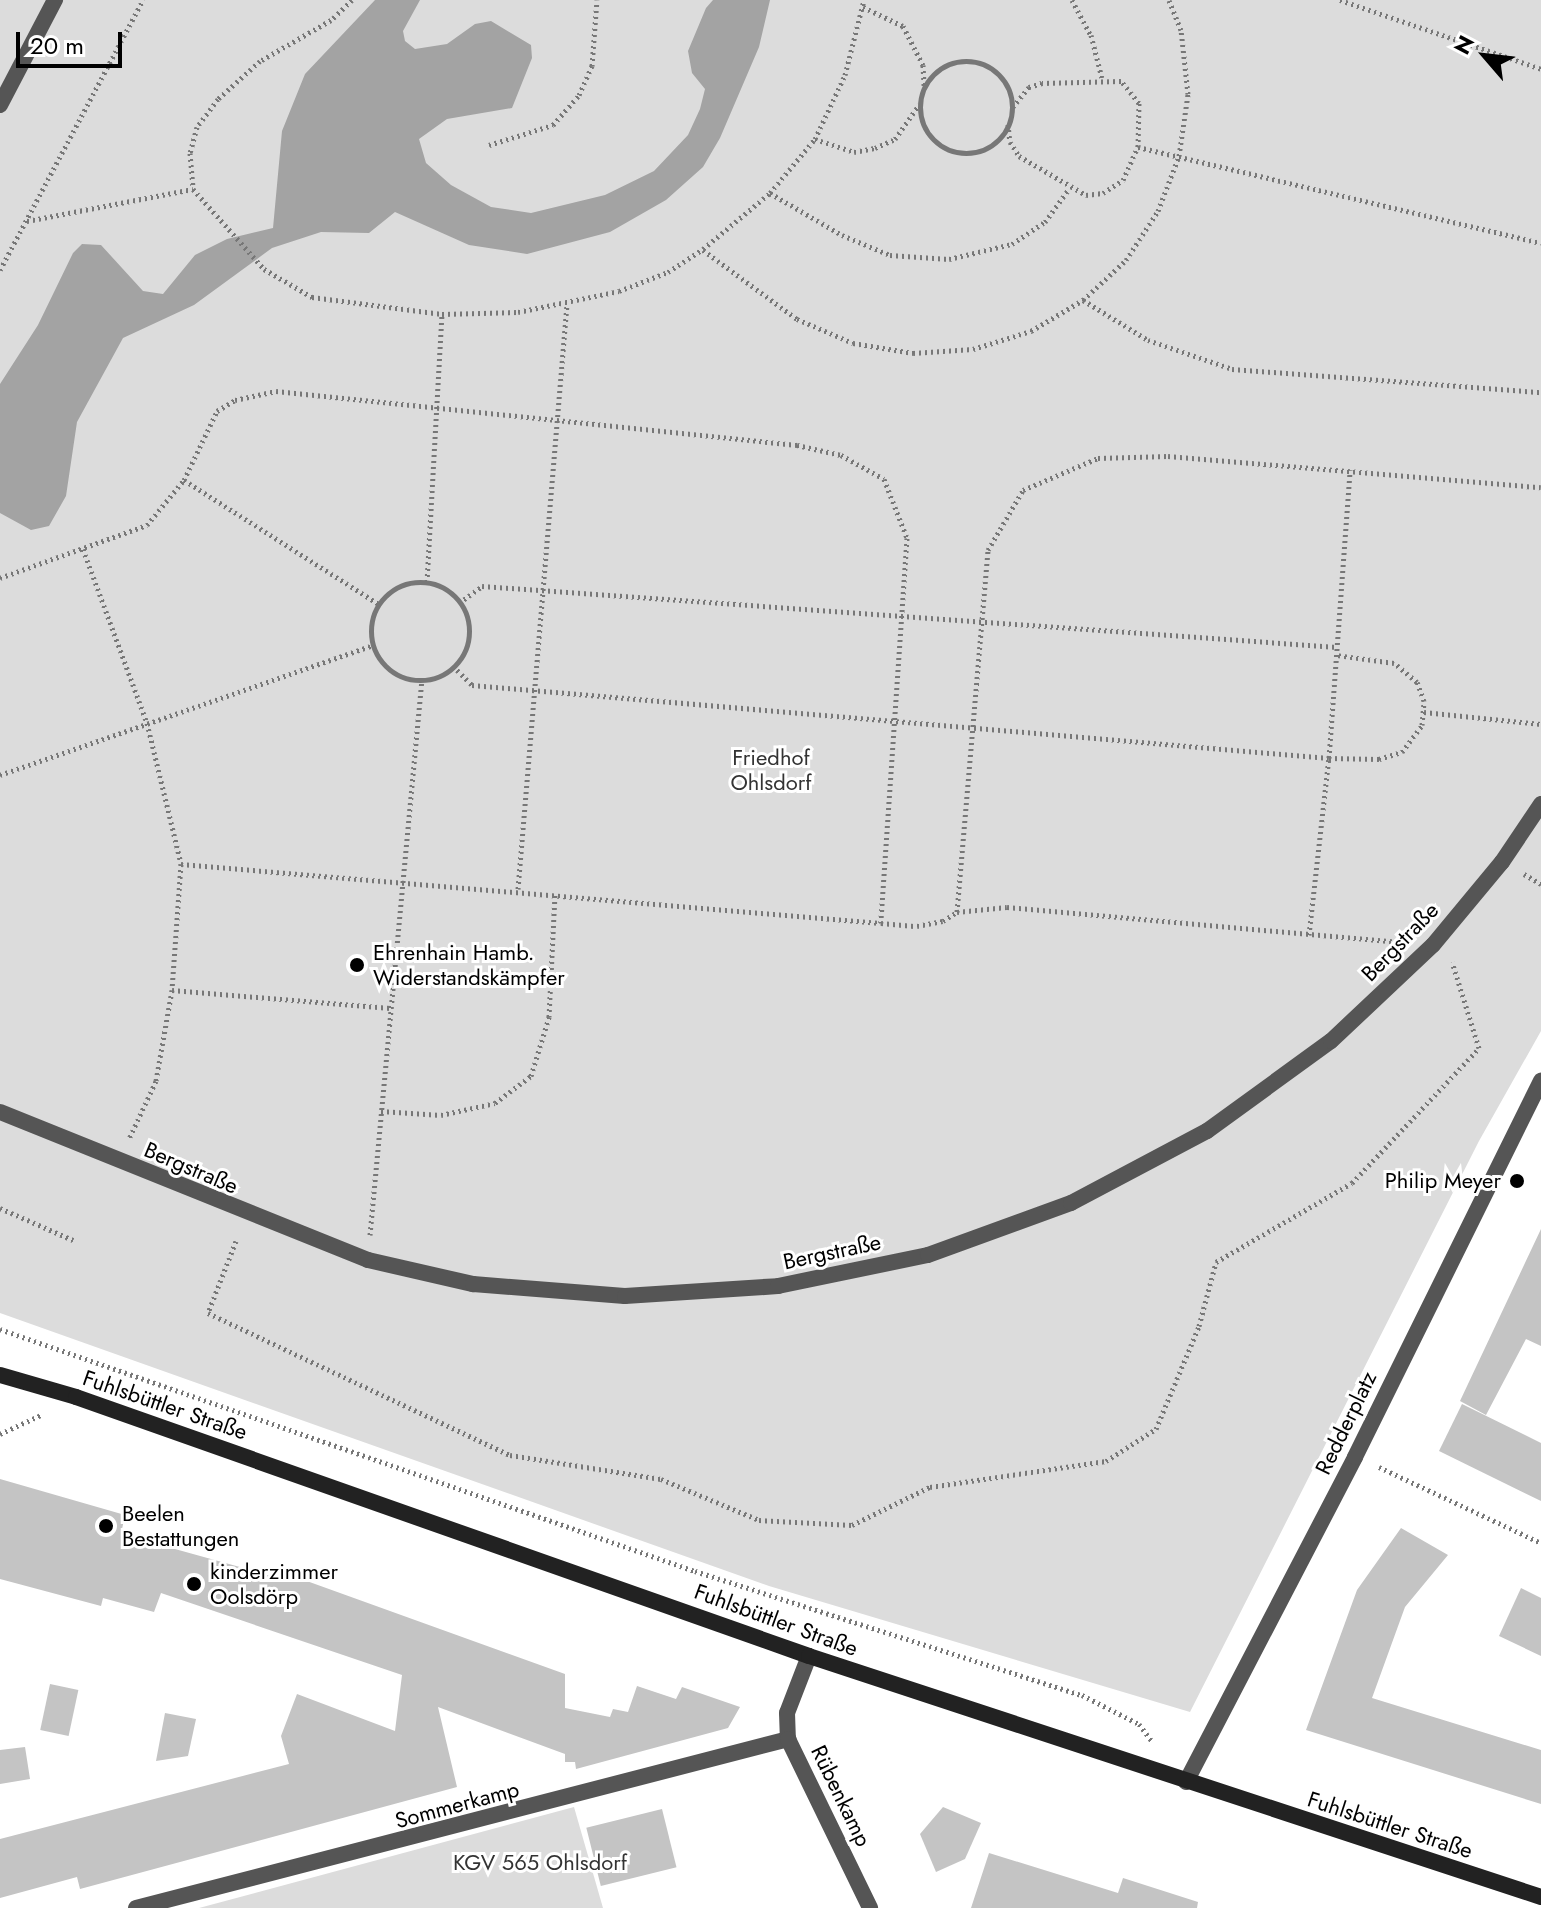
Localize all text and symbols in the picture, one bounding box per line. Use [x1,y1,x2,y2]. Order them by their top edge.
scale bar [20,16,126,66]
north arrow [1445,16,1525,96]
text: 20 m [30,28,84,63]
text: N [1446,30,1482,60]
park label: Friedhof Ohlsdorf [730,744,812,796]
street label: Bergstraße [1356,897,1444,987]
place label: Ehrenhain Hamb. Widerstandskämpfer [373,939,565,990]
marker: Ehrenhain Hamb. Widerstandskämpfer [348,956,366,974]
street label: Bergstraße [140,1136,242,1200]
place label: Philip Meyer [1385,1168,1501,1194]
marker: Philip Meyer [1508,1172,1526,1190]
street label: Bergstraße [781,1229,883,1275]
street label: Fuhlsbüttler Straße [79,1365,251,1445]
street label: Redderplatz [1310,1367,1382,1479]
place label: Beelen Bestattungen [122,1500,239,1552]
marker: Beelen Bestattungen [97,1517,115,1535]
place label: kinderzimmer Oolsdörp [210,1558,338,1610]
marker: kinderzimmer Oolsdörp [185,1575,203,1593]
street label: Fuhlsbüttler Straße [691,1578,861,1662]
street label: Rübenkamp [805,1741,877,1851]
street label: Sommerkamp [392,1776,522,1834]
street label: Fuhlsbüttler Straße [1304,1786,1476,1864]
park label: KGV 565 Ohlsdorf [453,1850,627,1876]

